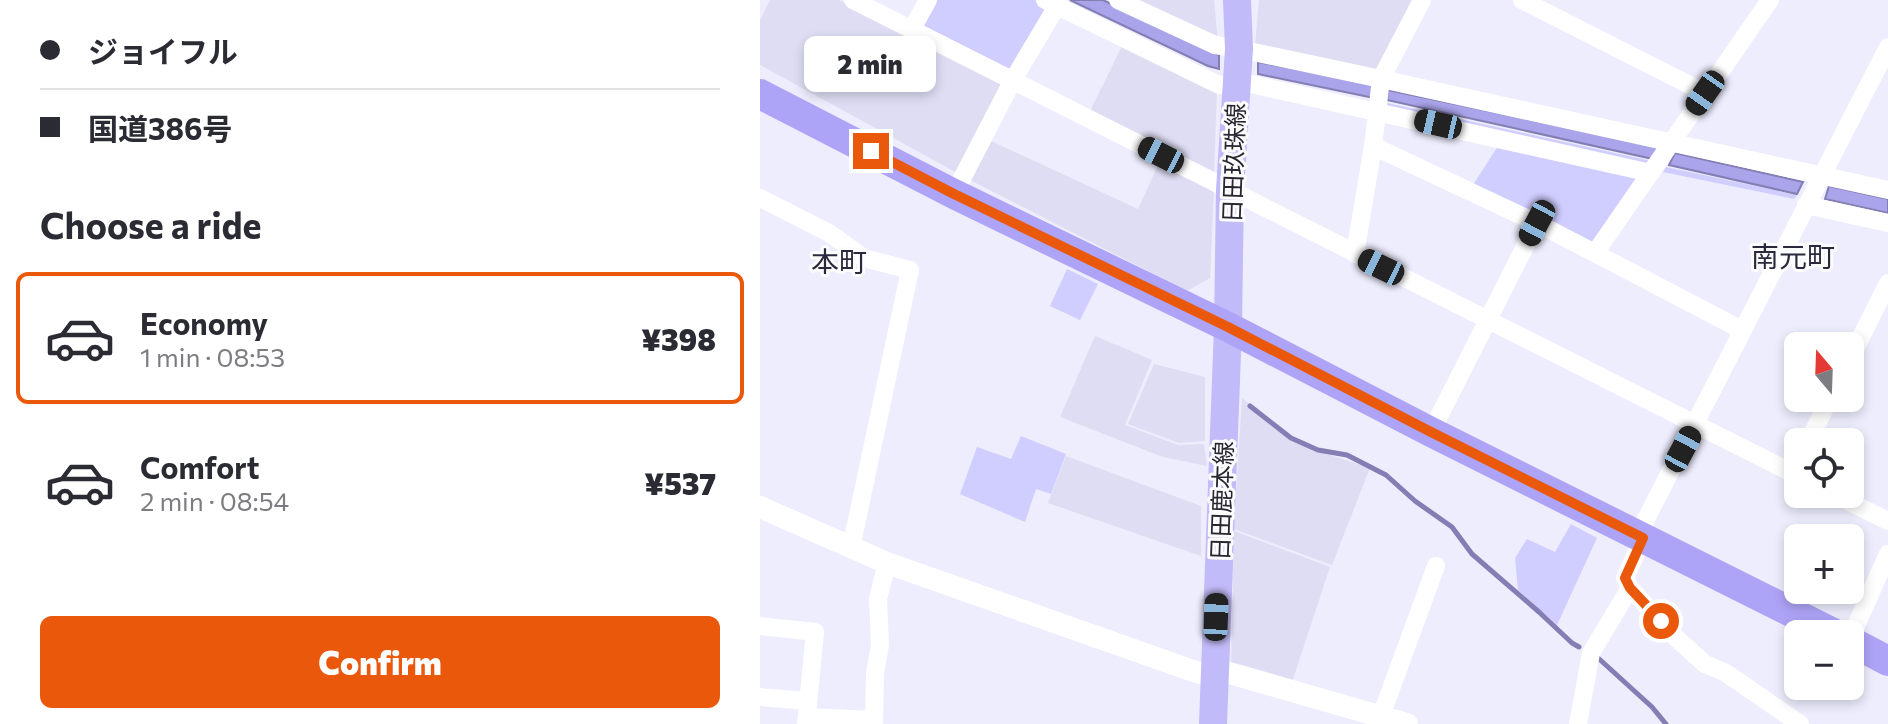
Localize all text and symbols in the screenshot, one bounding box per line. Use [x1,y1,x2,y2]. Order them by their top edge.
text: ジョイフル [88,32,238,69]
callout: 2 min [805,35,937,91]
text: 2 min [837,48,903,79]
car [1681,66,1729,120]
street label: 日田玖珠線 [1216,103,1250,223]
car [1412,107,1464,141]
text: 国道386号 [88,109,233,146]
route end [853,133,889,169]
car [1134,133,1188,177]
car [1515,196,1559,250]
text: Choose a ride [40,202,261,246]
district label: 南元町 [1751,239,1835,273]
district label: 本町 [811,244,867,278]
car [1354,246,1408,288]
icon: car [44,302,116,374]
text: Economy [140,304,268,341]
text: ¥398 [641,320,716,357]
north arrow [1784,332,1864,412]
map controls [1784,332,1864,700]
text: 1 min · 08:53 [140,341,285,372]
car [1661,422,1705,476]
button: locate [1784,428,1864,508]
street label: 日田鹿本線 [1204,441,1238,561]
icon: car [44,446,116,518]
text: Comfort [140,448,259,485]
text: ¥537 [644,464,716,501]
text: 2 min · 08:54 [140,485,289,516]
button: + [1784,524,1864,604]
car [1203,593,1229,641]
route start [1643,603,1679,639]
button: Confirm [40,616,720,708]
button: − [1784,620,1864,700]

